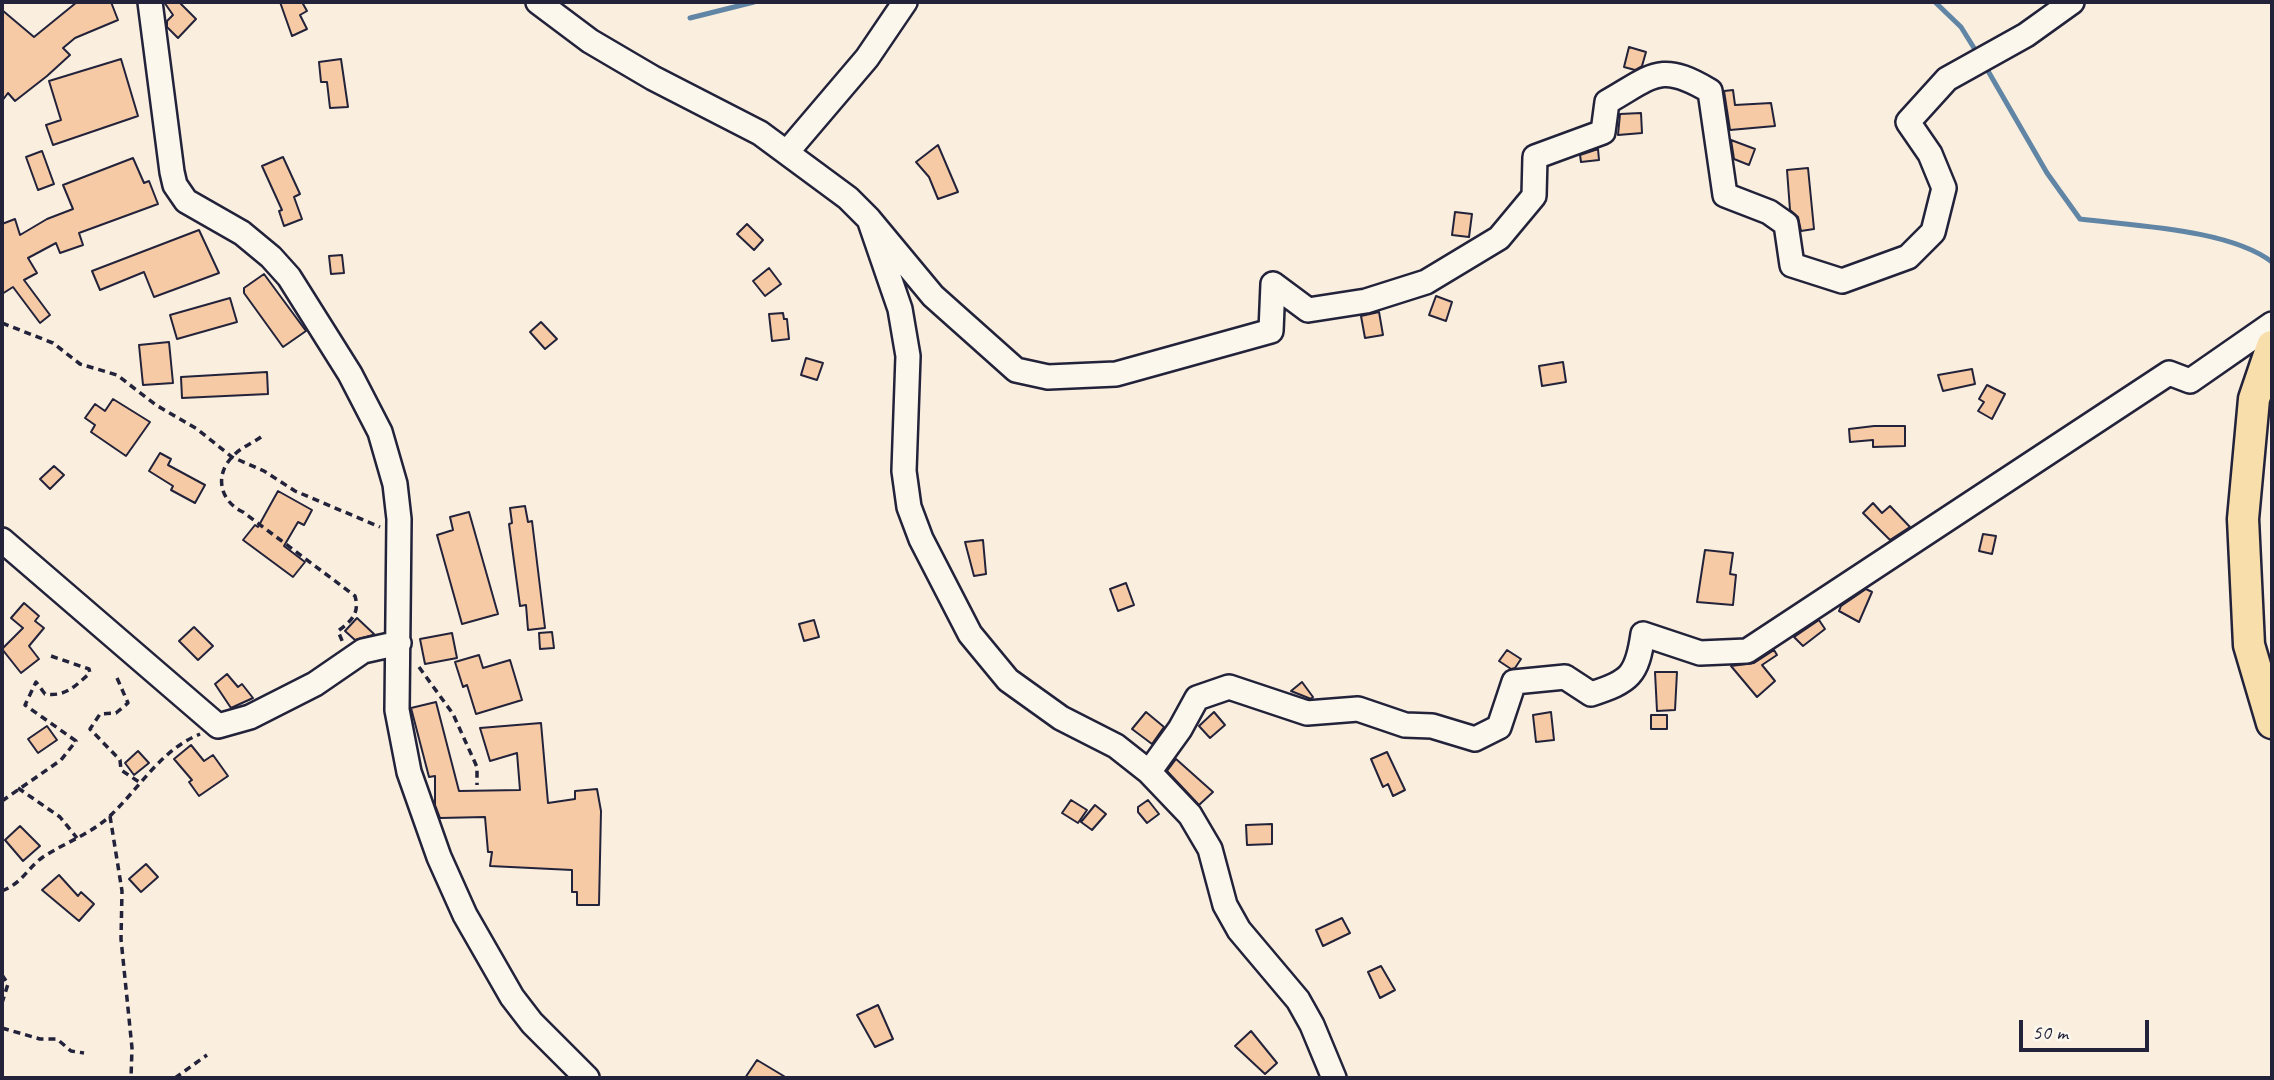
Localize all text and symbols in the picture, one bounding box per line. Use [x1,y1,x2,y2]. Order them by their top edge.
scale bar [2022,1006,2152,1050]
text: 50 m [2032,1019,2068,1045]

